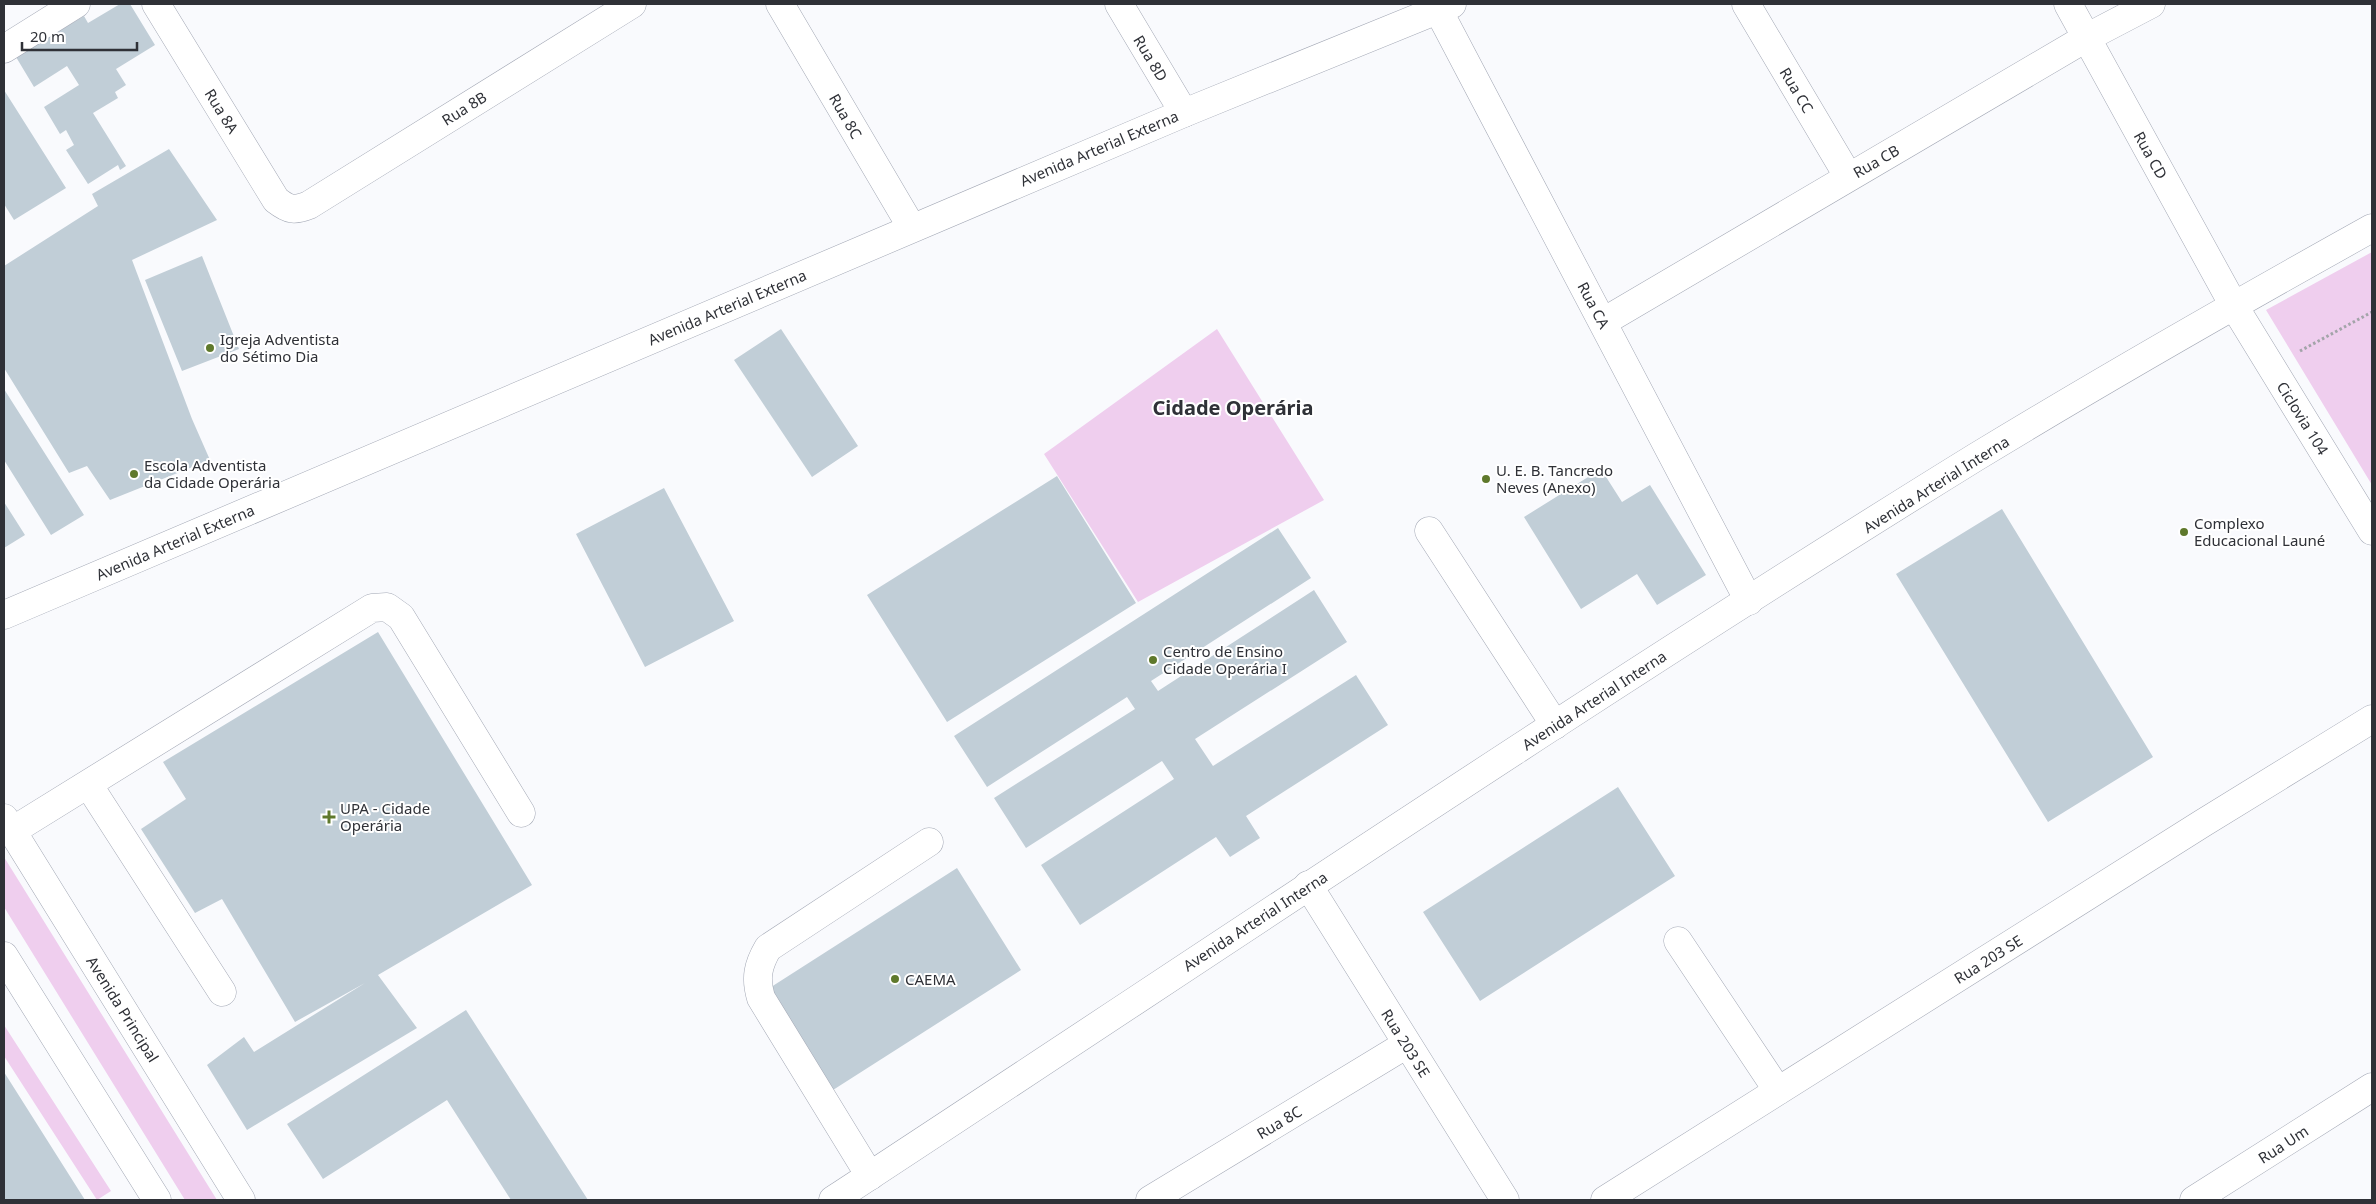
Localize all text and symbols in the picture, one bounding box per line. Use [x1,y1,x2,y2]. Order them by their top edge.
scale bar [22,20,138,52]
text: 20 m [30,26,65,46]
street label: Rua 8D [1129,31,1173,85]
street label: Rua CC [1776,64,1819,117]
street label: Rua 8A [201,85,244,137]
street label: Rua 8B [438,86,490,130]
street label: Rua 8C [825,90,867,143]
street label: Avenida Arterial Externa [1017,106,1181,190]
street label: Rua CD [2130,128,2172,182]
street label: Rua CB [1849,140,1903,182]
street label: Avenida Arterial Externa [645,265,809,349]
street label: Rua CA [1573,278,1615,332]
place label: Igreja Adventista do Sétimo Dia [220,329,339,366]
marker: Igreja Adventista do Sétimo Dia [204,342,216,354]
street label: Ciclovia 104 [2273,378,2334,459]
district label: Cidade Operária [1152,394,1314,421]
street label: Avenida Arterial Interna [1859,431,2013,537]
place label: Escola Adventista da Cidade Operária [144,455,280,492]
place label: U. E. B. Tancredo Neves (Anexo) [1496,460,1613,497]
marker: Escola Adventista da Cidade Operária [128,468,140,480]
marker: U. E. B. Tancredo Neves (Anexo) [1480,473,1492,485]
street label: Avenida Arterial Externa [93,500,257,584]
place label: Complexo Educacional Launé [2194,513,2325,550]
marker: Complexo Educacional Launé [2178,526,2190,538]
place label: Centro de Ensino Cidade Operária I [1163,641,1287,678]
street label: Avenida Arterial Interna [1518,646,1670,754]
marker: Centro de Ensino Cidade Operária I [1147,654,1159,666]
place label: UPA - Cidade Operária [340,798,430,835]
marker: UPA - Cidade Operária [322,810,336,824]
street label: Avenida Arterial Interna [1179,867,1331,975]
street label: Rua 203 SE [1950,930,2026,988]
street label: Avenida Principal [82,952,164,1066]
place label: CAEMA [905,969,956,989]
marker: CAEMA [889,973,901,985]
street label: Rua 203 SE [1377,1005,1435,1081]
street label: Rua 8C [1253,1101,1306,1143]
street label: Rua Um [2254,1120,2312,1168]

